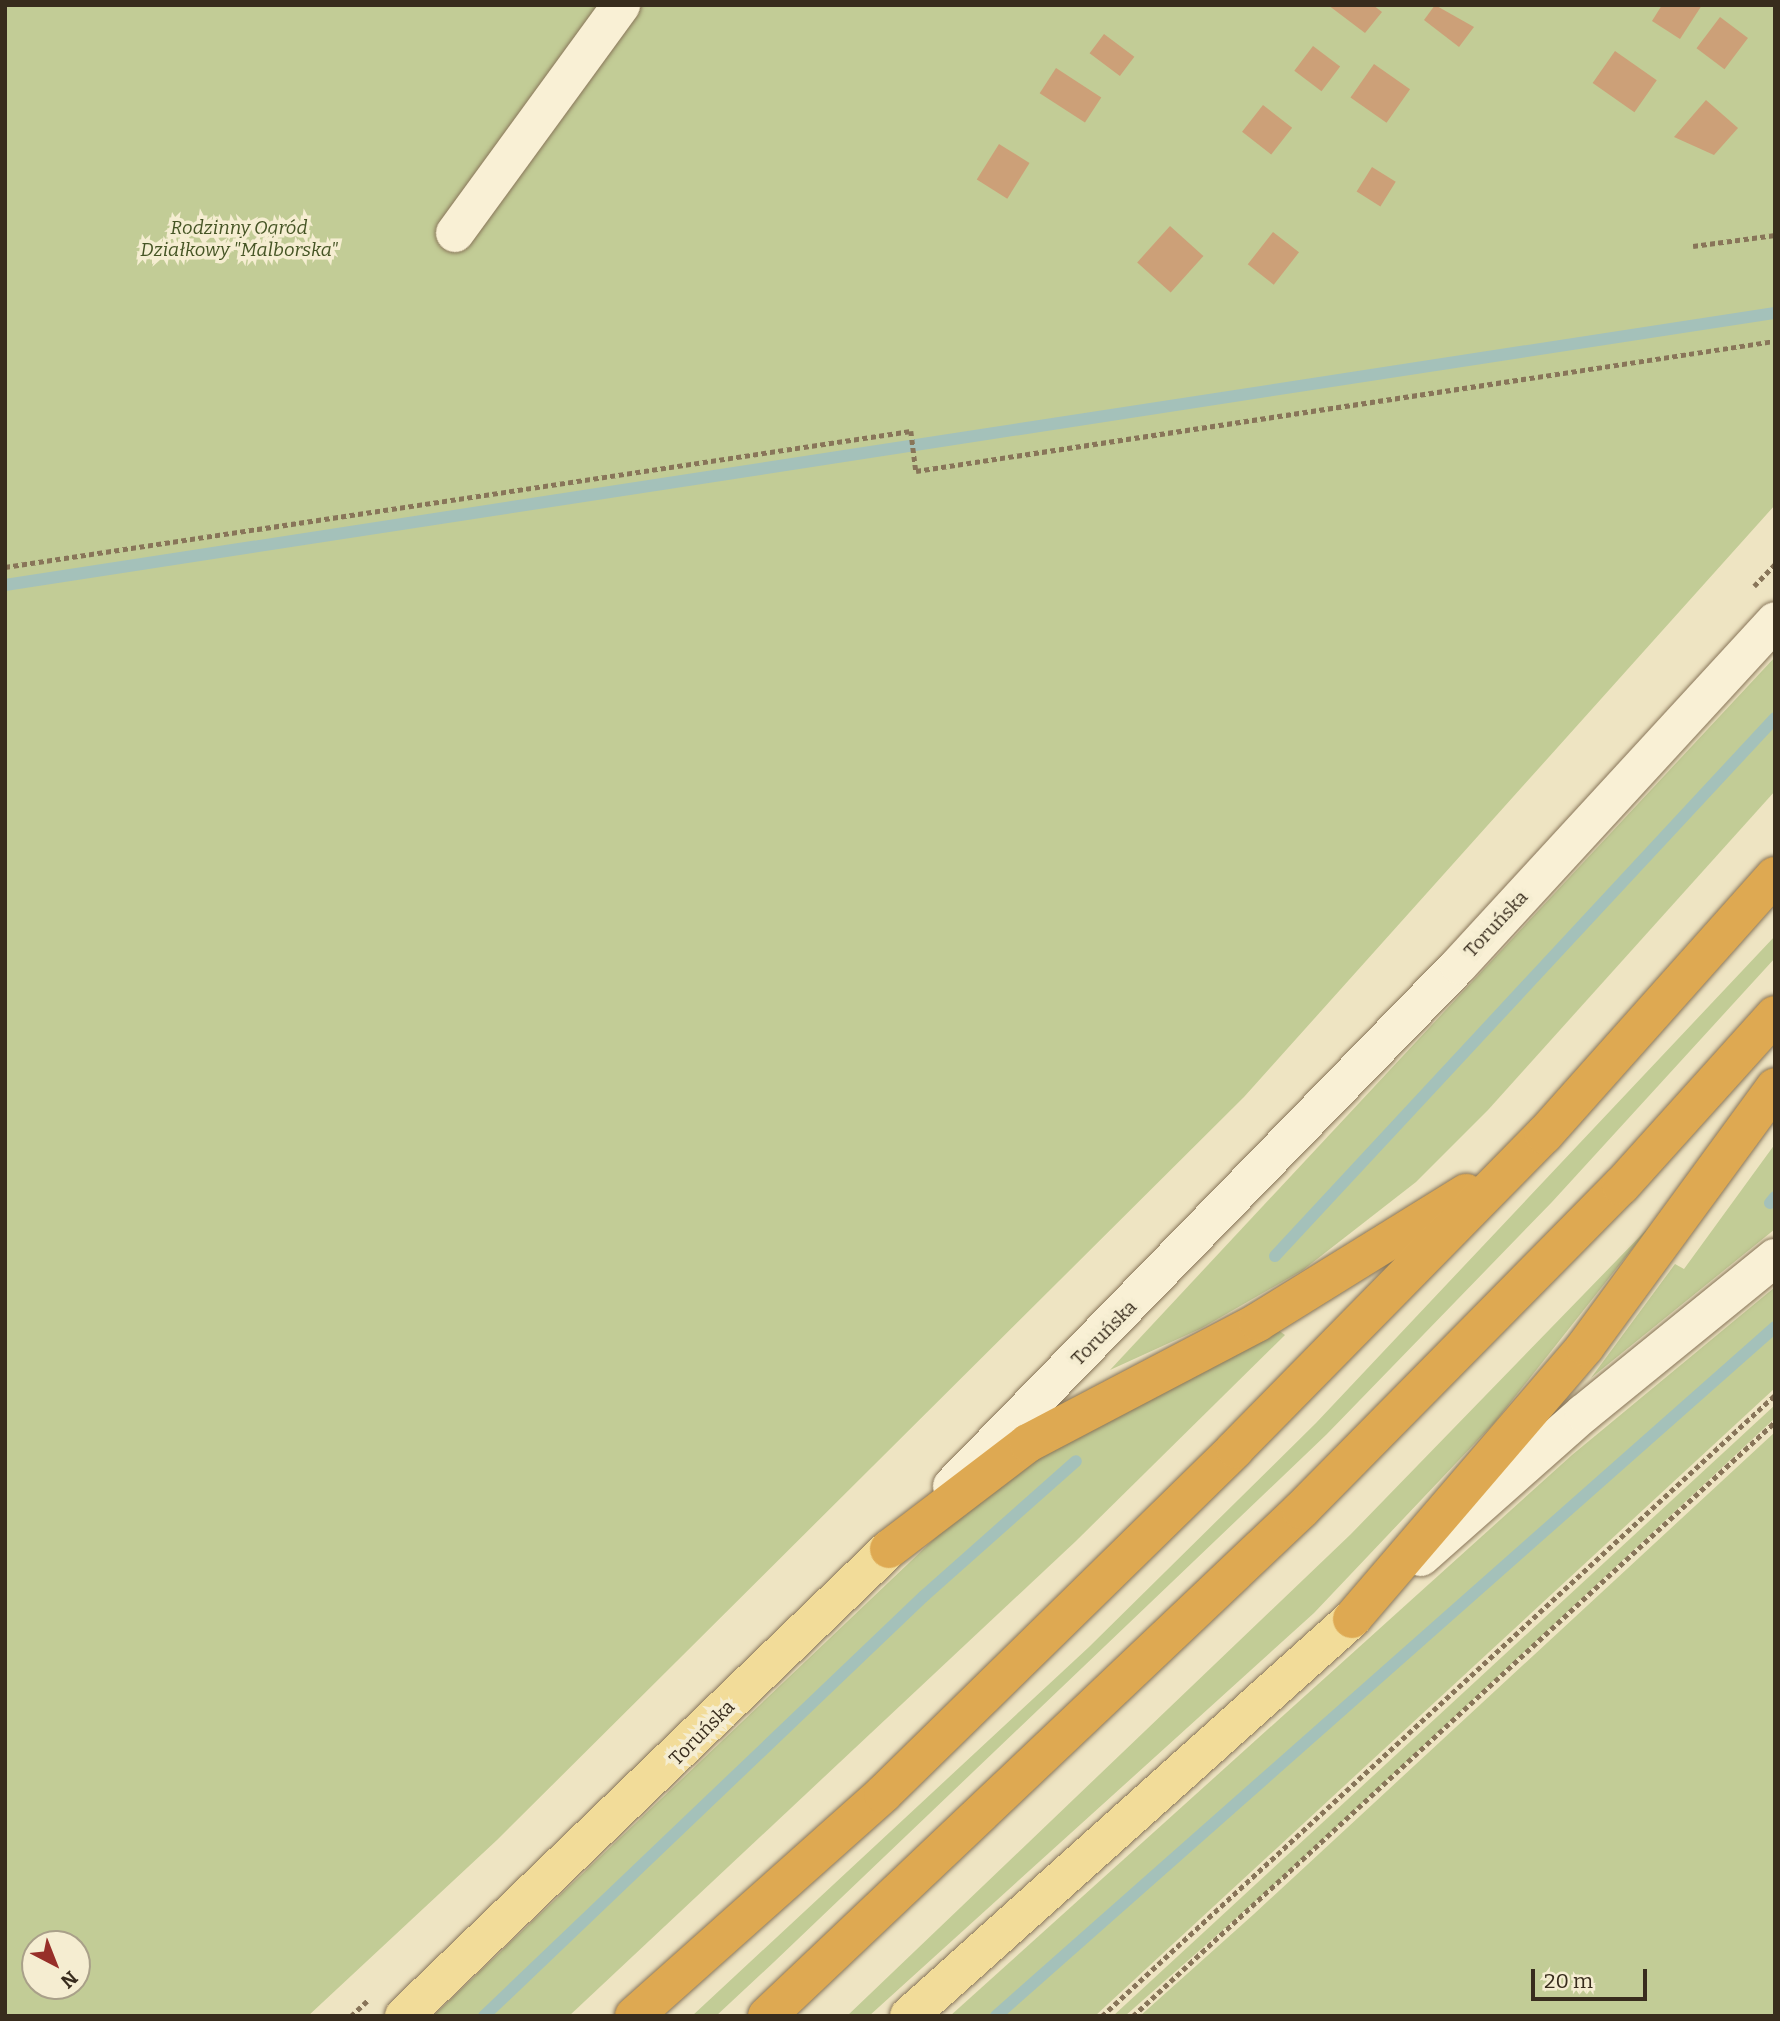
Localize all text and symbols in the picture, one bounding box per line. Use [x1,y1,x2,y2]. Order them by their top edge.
park label: Rodzinny Ogród Działkowy "Malborska" [140,217,338,261]
street label: Toruńska [1459,886,1533,962]
street label: Toruńska [1067,1296,1141,1370]
street label: Toruńska [665,1696,739,1770]
north arrow [21,1930,91,2000]
scale bar [1535,1954,1650,1998]
text: N [56,1966,82,1993]
text: 20 m [1544,1968,1593,1994]

